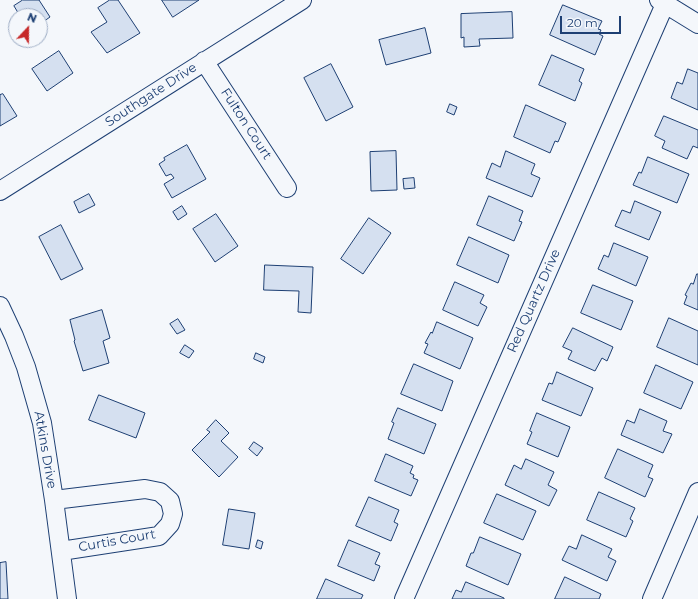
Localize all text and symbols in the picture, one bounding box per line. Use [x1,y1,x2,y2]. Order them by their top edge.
north arrow [8,8,48,48]
scale bar [562,8,623,34]
text: N [25,10,39,26]
text: 20 m [567,15,598,30]
street label: Southgate Drive [102,60,200,130]
street label: Fulton Court [217,85,275,163]
street label: Red Quartz Drive [504,247,564,355]
street label: Atkins Drive [31,410,59,490]
street label: Curtis Court [77,527,157,555]

